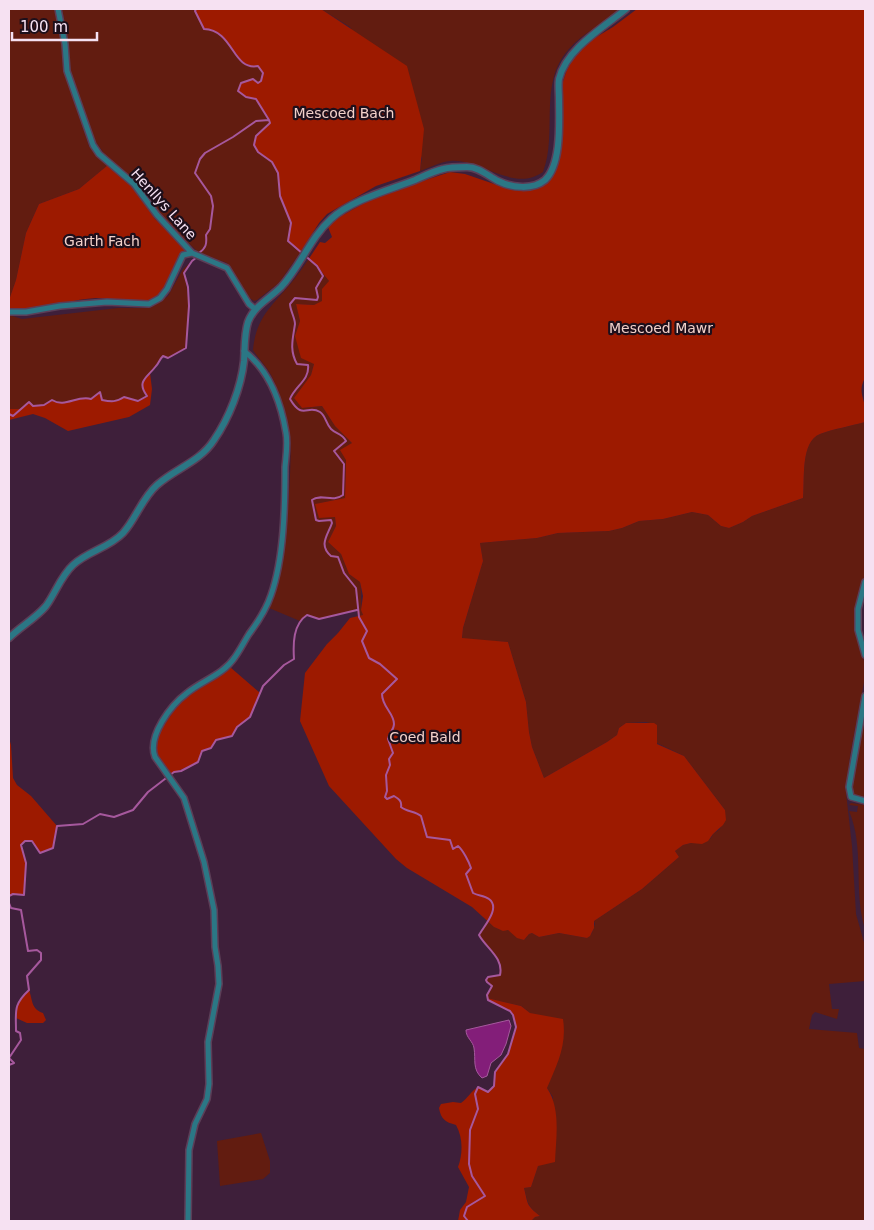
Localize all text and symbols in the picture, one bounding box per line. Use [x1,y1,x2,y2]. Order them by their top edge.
scale bar [12,10,98,42]
text: 100 m [20,18,68,36]
park label: Mescoed Bach [294,105,394,121]
street label: Henllys Lane [128,165,200,243]
park label: Garth Fach [64,233,140,249]
park label: Mescoed Mawr [609,320,713,336]
park label: Coed Bald [389,729,461,745]

